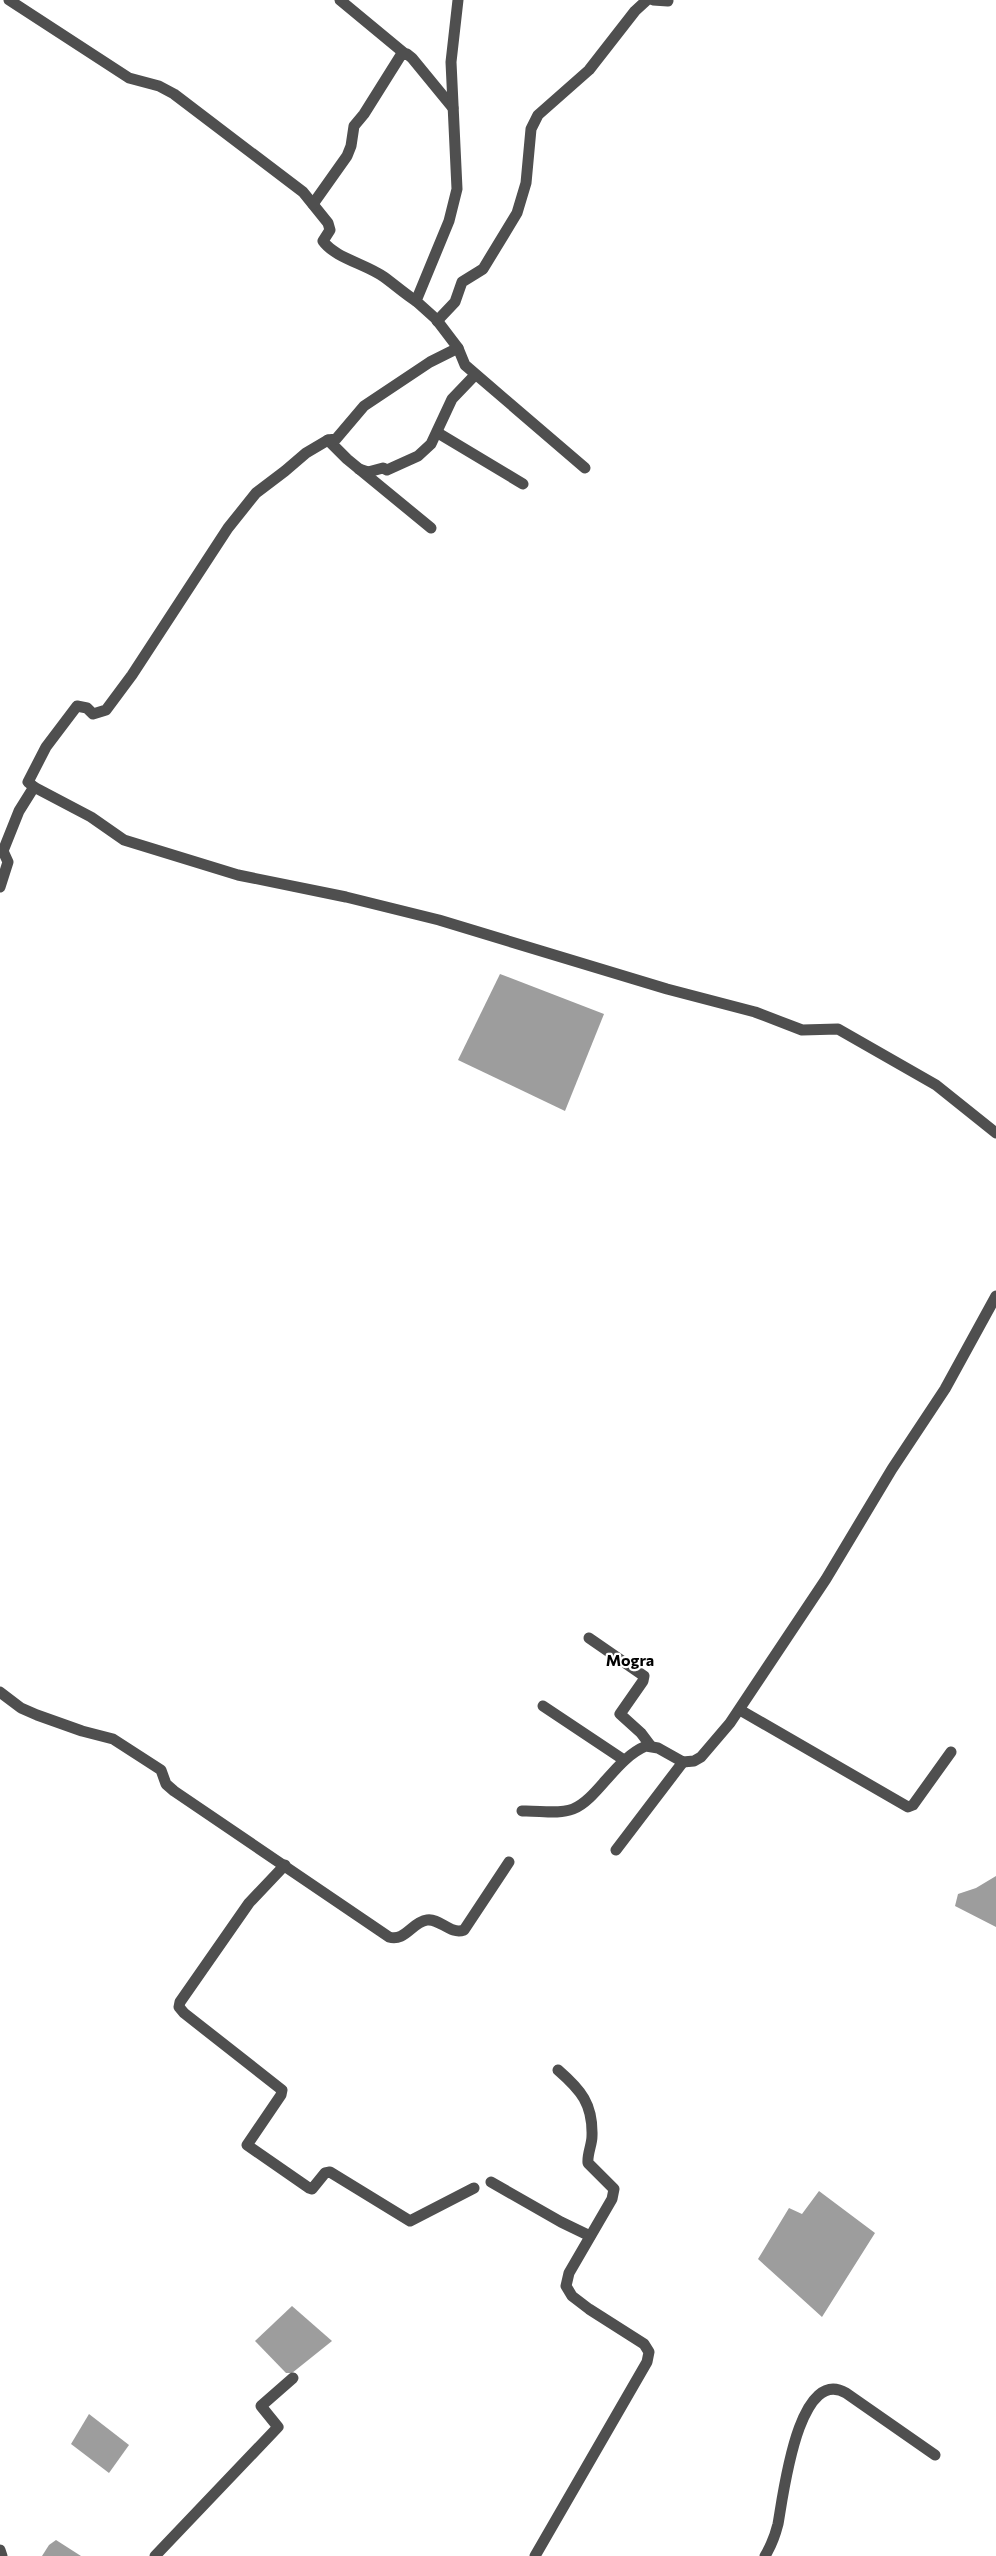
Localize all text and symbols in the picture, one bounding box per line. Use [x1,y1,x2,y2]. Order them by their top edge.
district label: Mogra [606,1650,654,1669]

